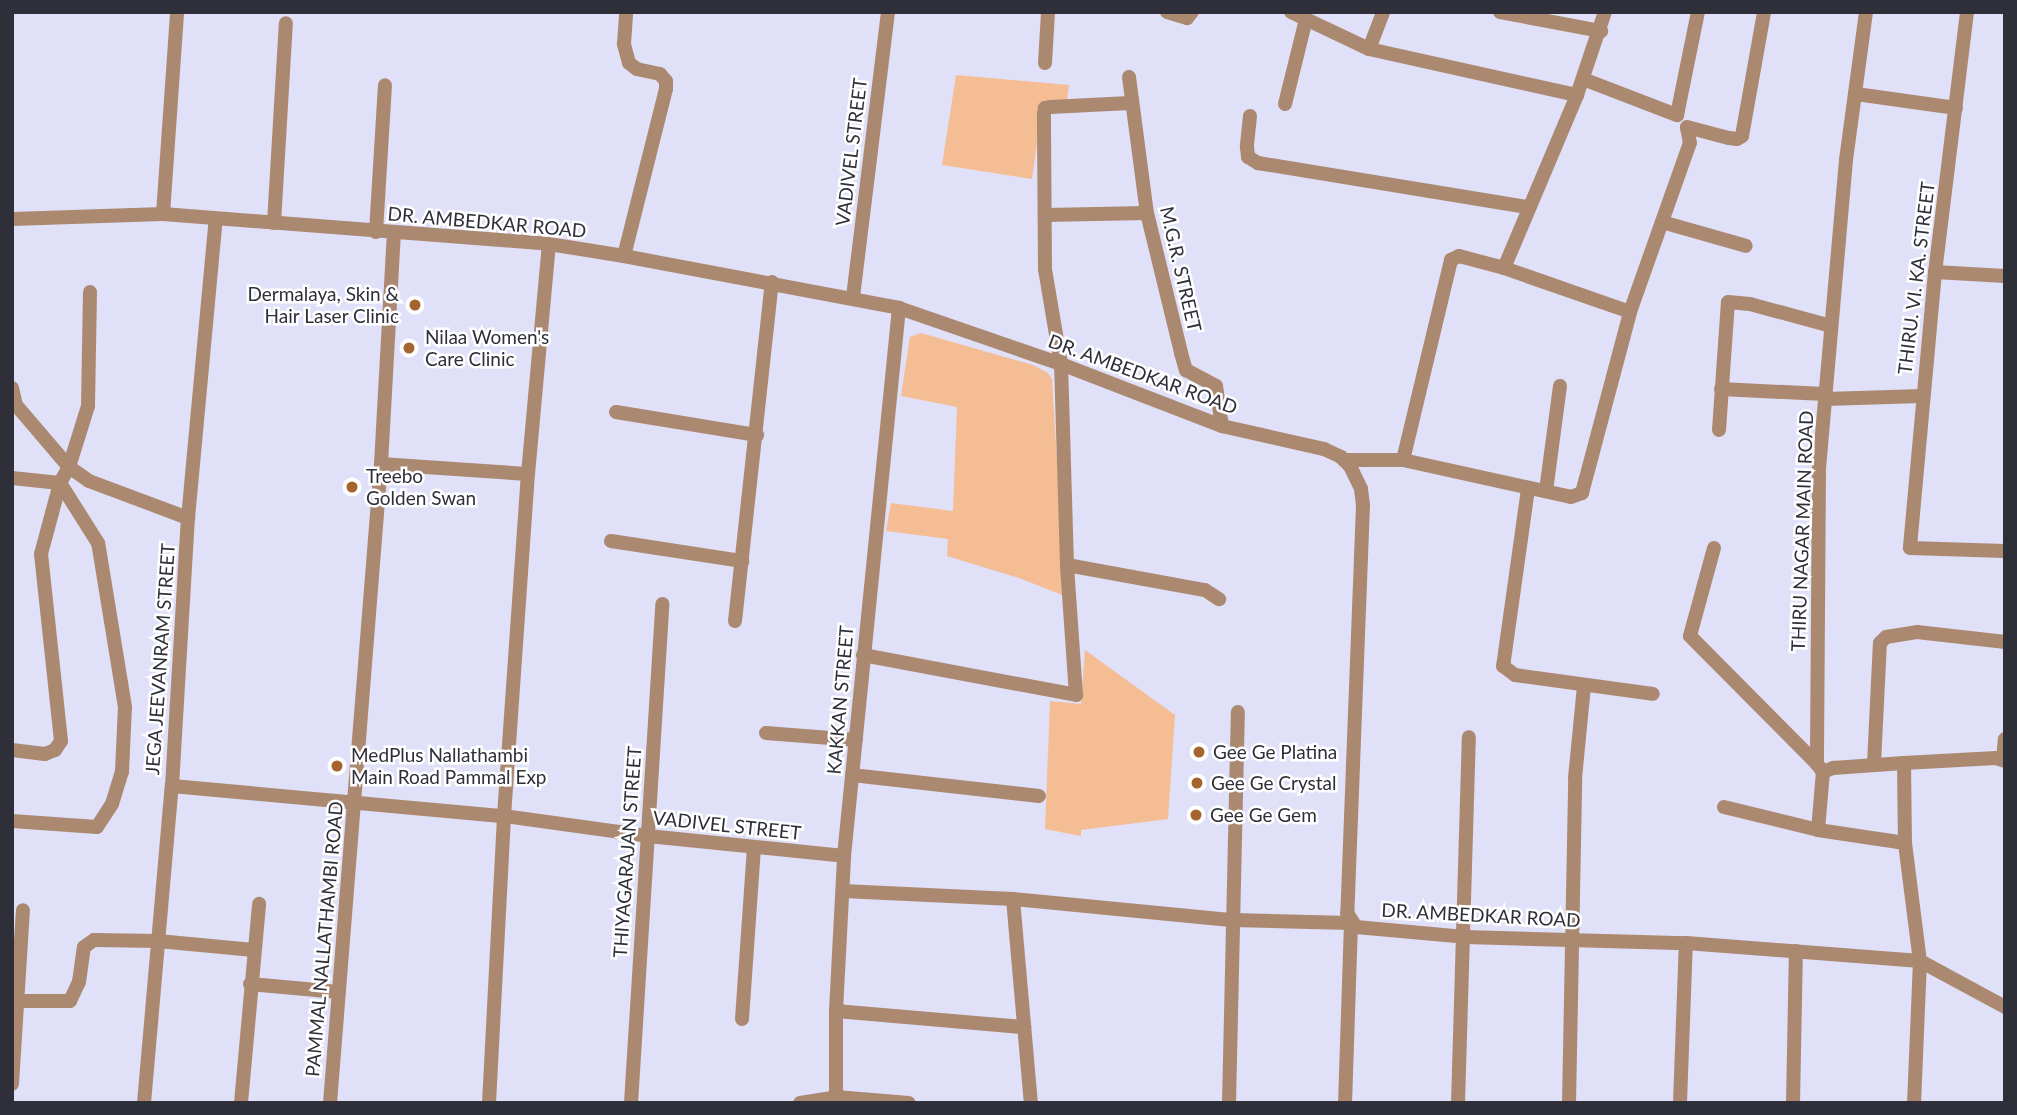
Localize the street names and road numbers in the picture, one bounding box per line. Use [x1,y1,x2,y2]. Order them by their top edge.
street label: VADIVEL STREET [831,76,871,228]
street label: THIRU. VI. KA. STREET [1893,180,1939,376]
street label: DR. AMBEDKAR ROAD [386,202,588,242]
street label: M.G.R. STREET [1156,204,1206,334]
street label: DR. AMBEDKAR ROAD [1045,329,1241,419]
street label: THIRU NAGAR MAIN ROAD [1786,410,1818,652]
street label: JEGA JEEVANRAM STREET [140,542,180,776]
street label: KAKKAN STREET [822,625,858,775]
street label: THIYAGARAJAN STREET [608,745,646,959]
street label: PAMMAL NALLATHAMBI ROAD [301,800,347,1078]
street label: VADIVEL STREET [651,806,803,844]
street label: DR. AMBEDKAR ROAD [1381,898,1581,932]

